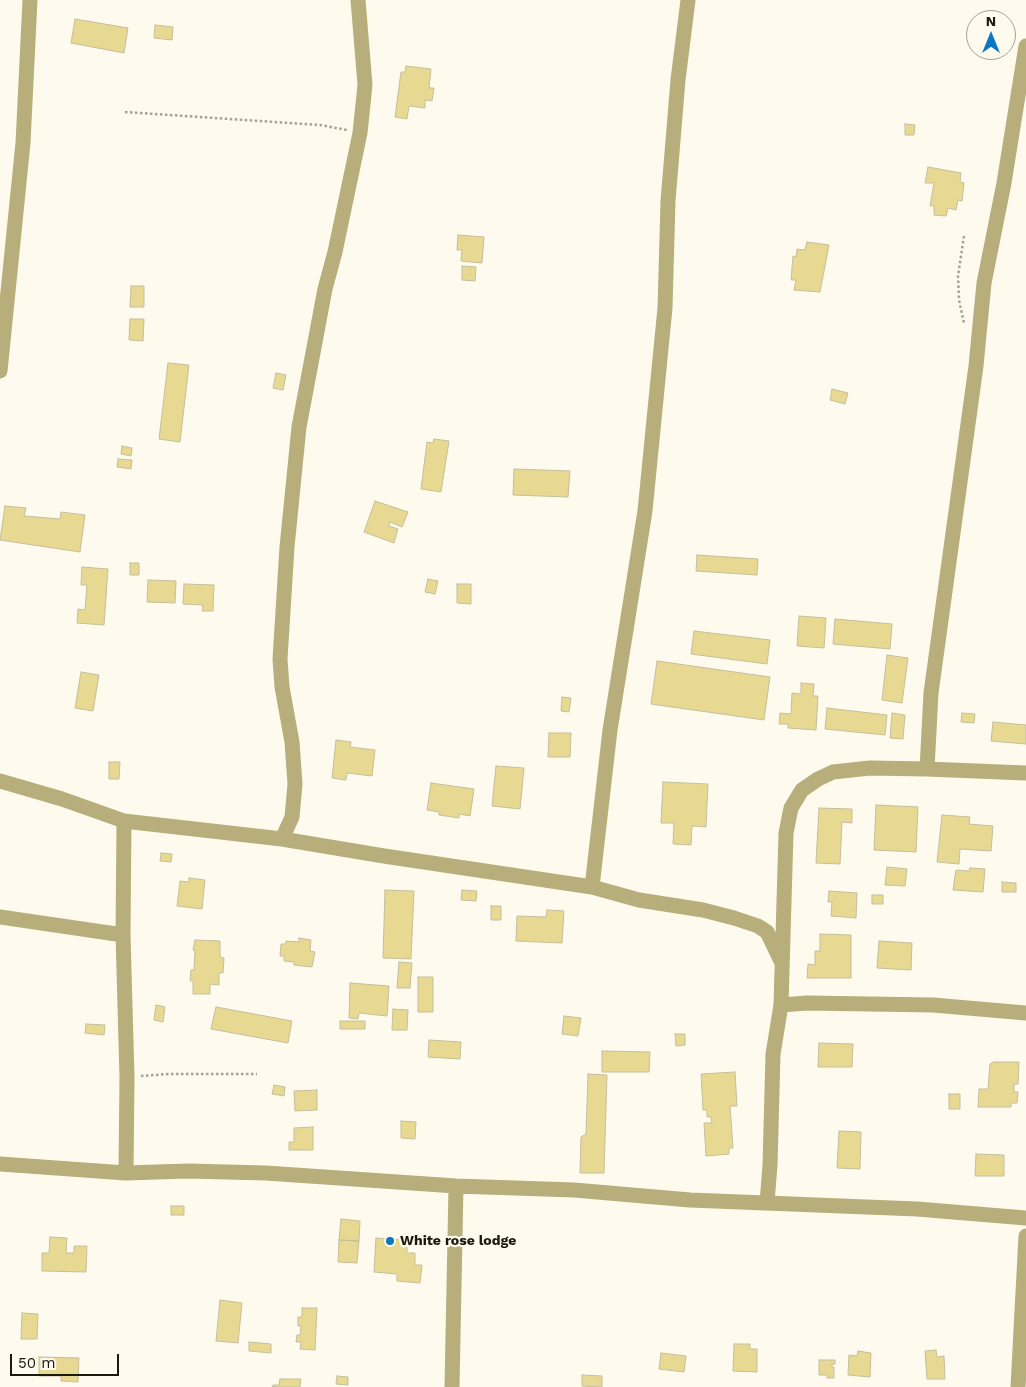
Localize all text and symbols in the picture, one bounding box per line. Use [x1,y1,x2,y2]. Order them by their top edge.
north arrow [966,10,1016,60]
text: N [986,13,996,29]
place label: White rose lodge [400,1233,516,1249]
marker: White rose lodge [384,1235,396,1247]
scale bar [12,1344,121,1376]
text: 50 m [18,1354,55,1372]

